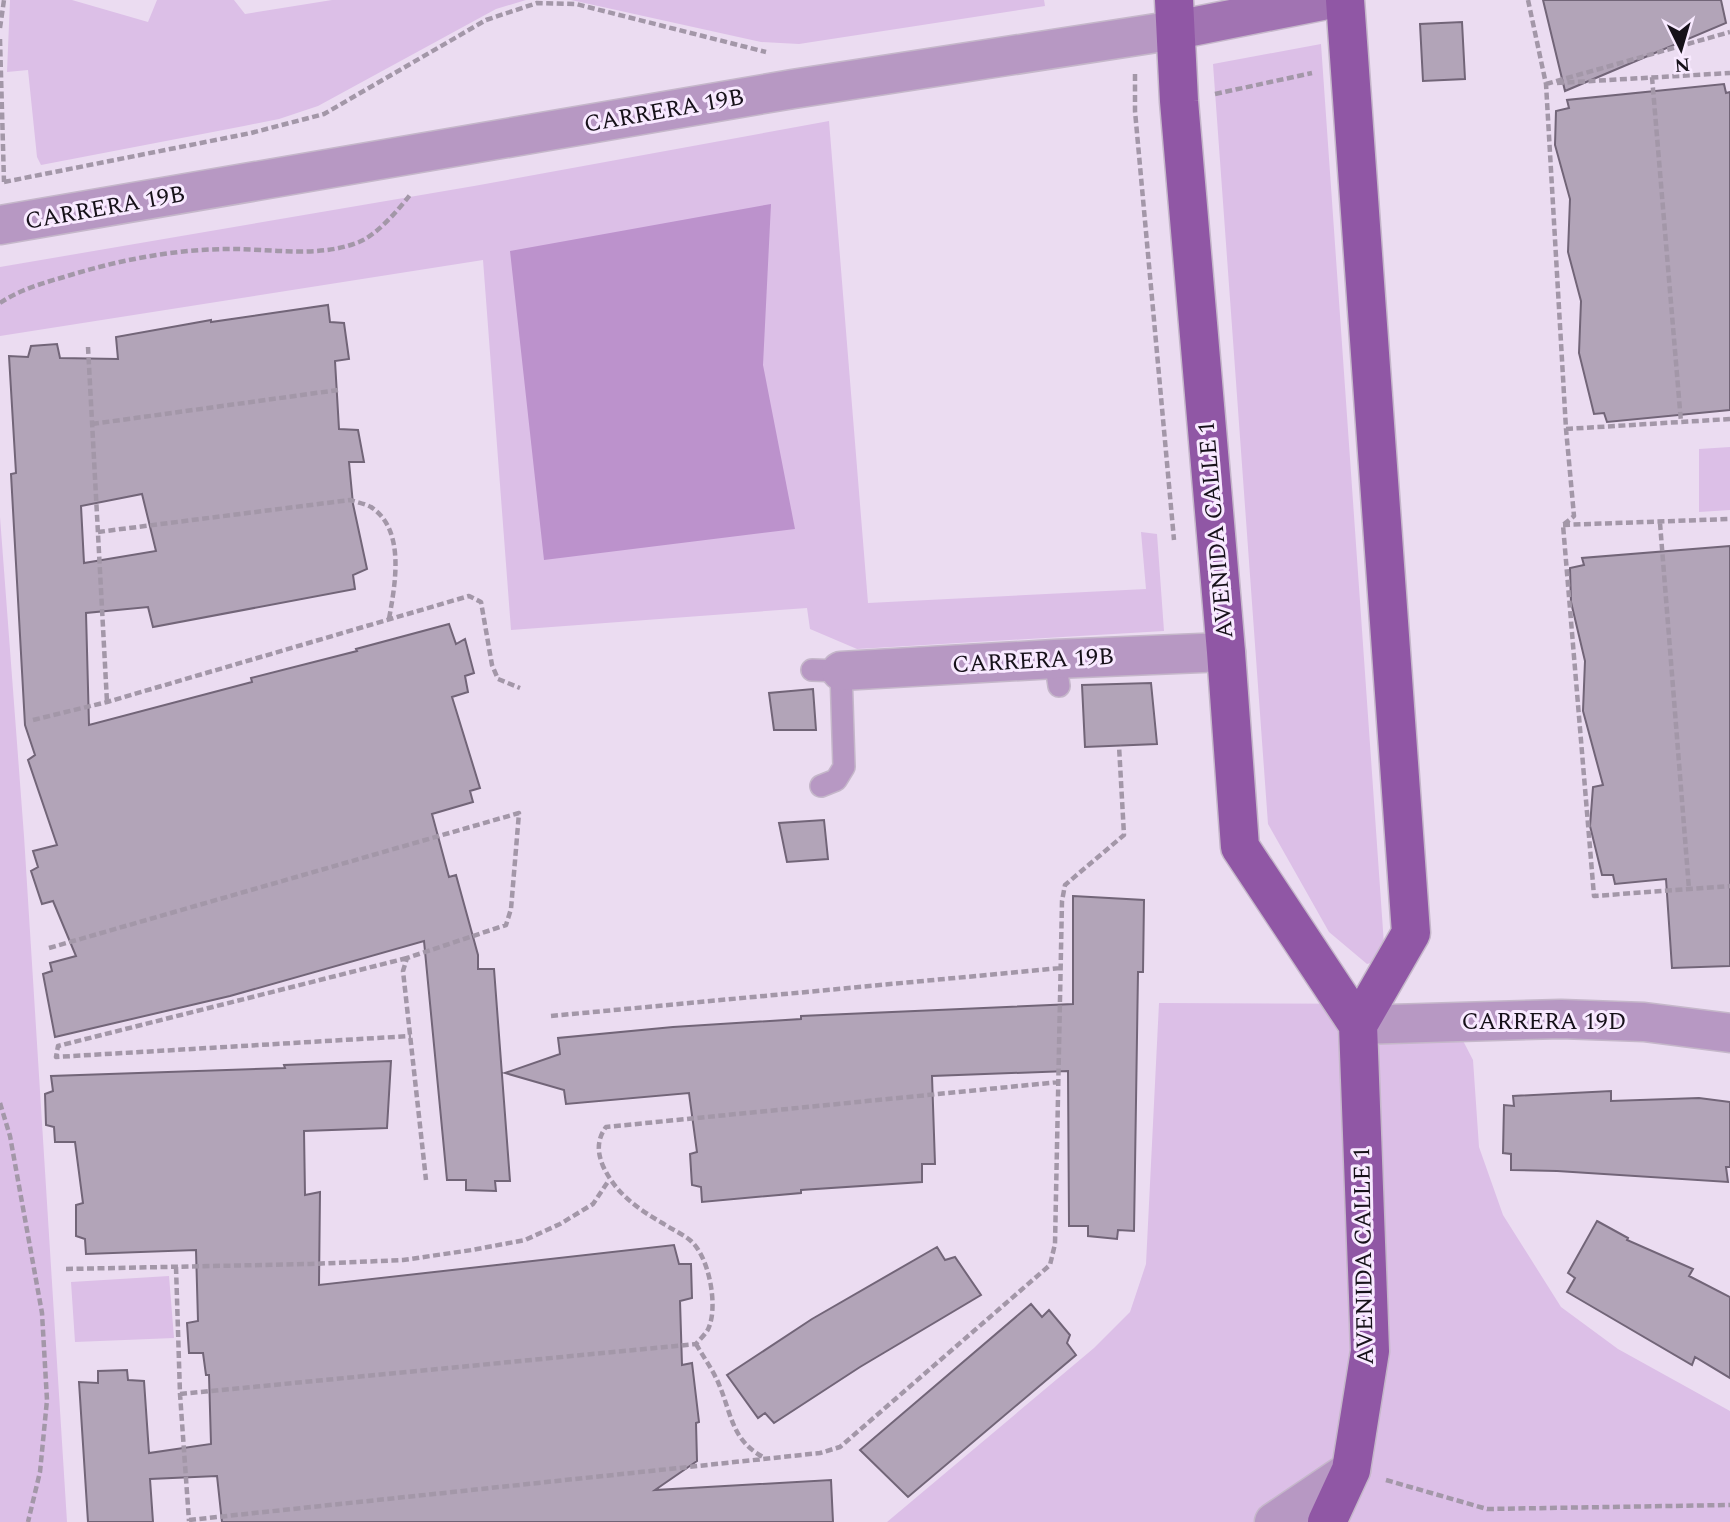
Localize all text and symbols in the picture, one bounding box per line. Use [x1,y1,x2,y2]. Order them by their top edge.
north arrow [1646,14,1716,84]
text: N [1673,49,1691,80]
street label: CARRERA 19B [581,79,747,143]
street label: CARRERA 19B [22,176,188,240]
street label: AVENIDA CALLE 1 [1189,420,1243,640]
street label: CARRERA 19B [951,639,1115,683]
street label: CARRERA 19D [1462,1004,1626,1040]
street label: AVENIDA CALLE 1 [1344,1147,1384,1365]

